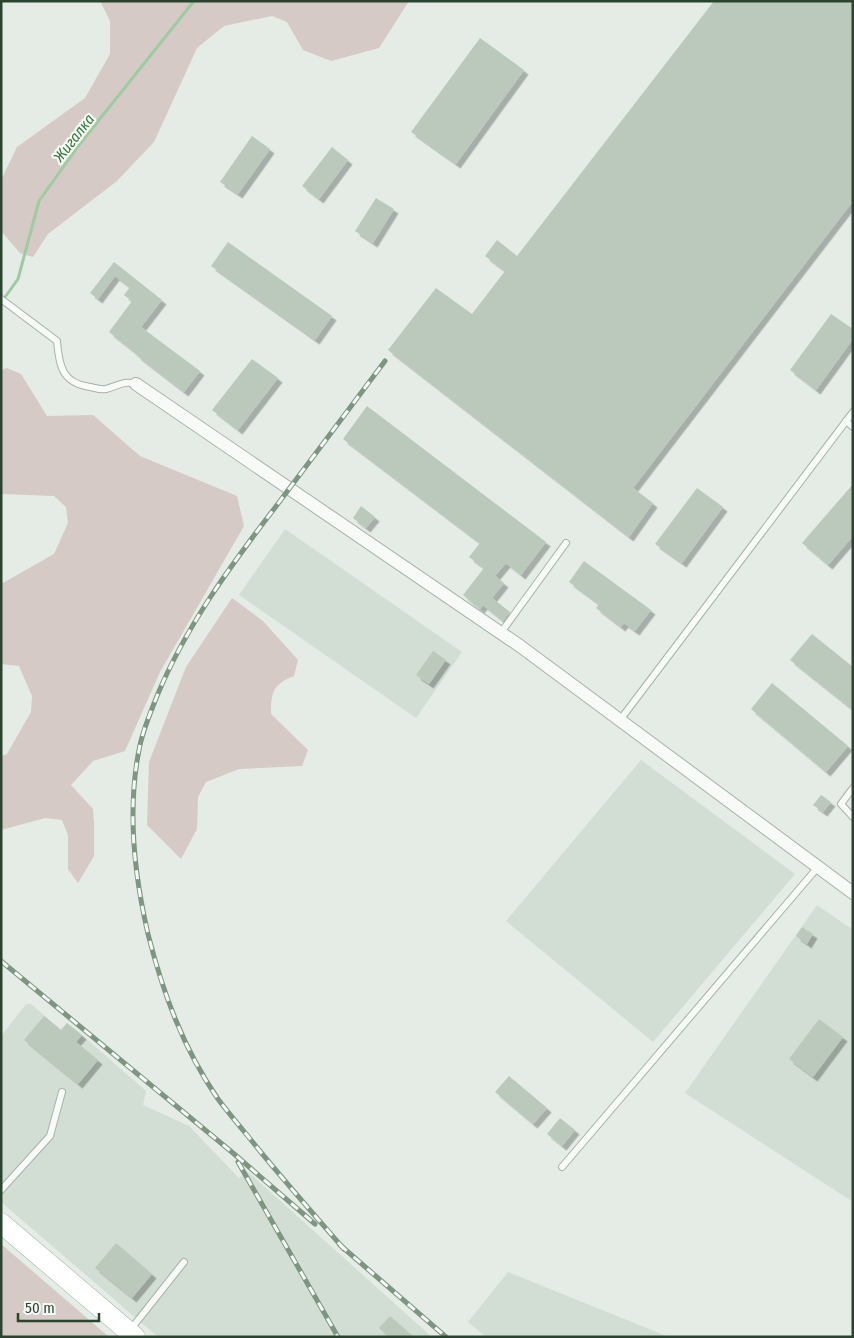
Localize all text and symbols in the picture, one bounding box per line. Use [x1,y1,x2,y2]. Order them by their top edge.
water label: Жигалка [49,110,98,166]
scale bar [18,1290,99,1322]
text: 50 m [25,1299,55,1317]

